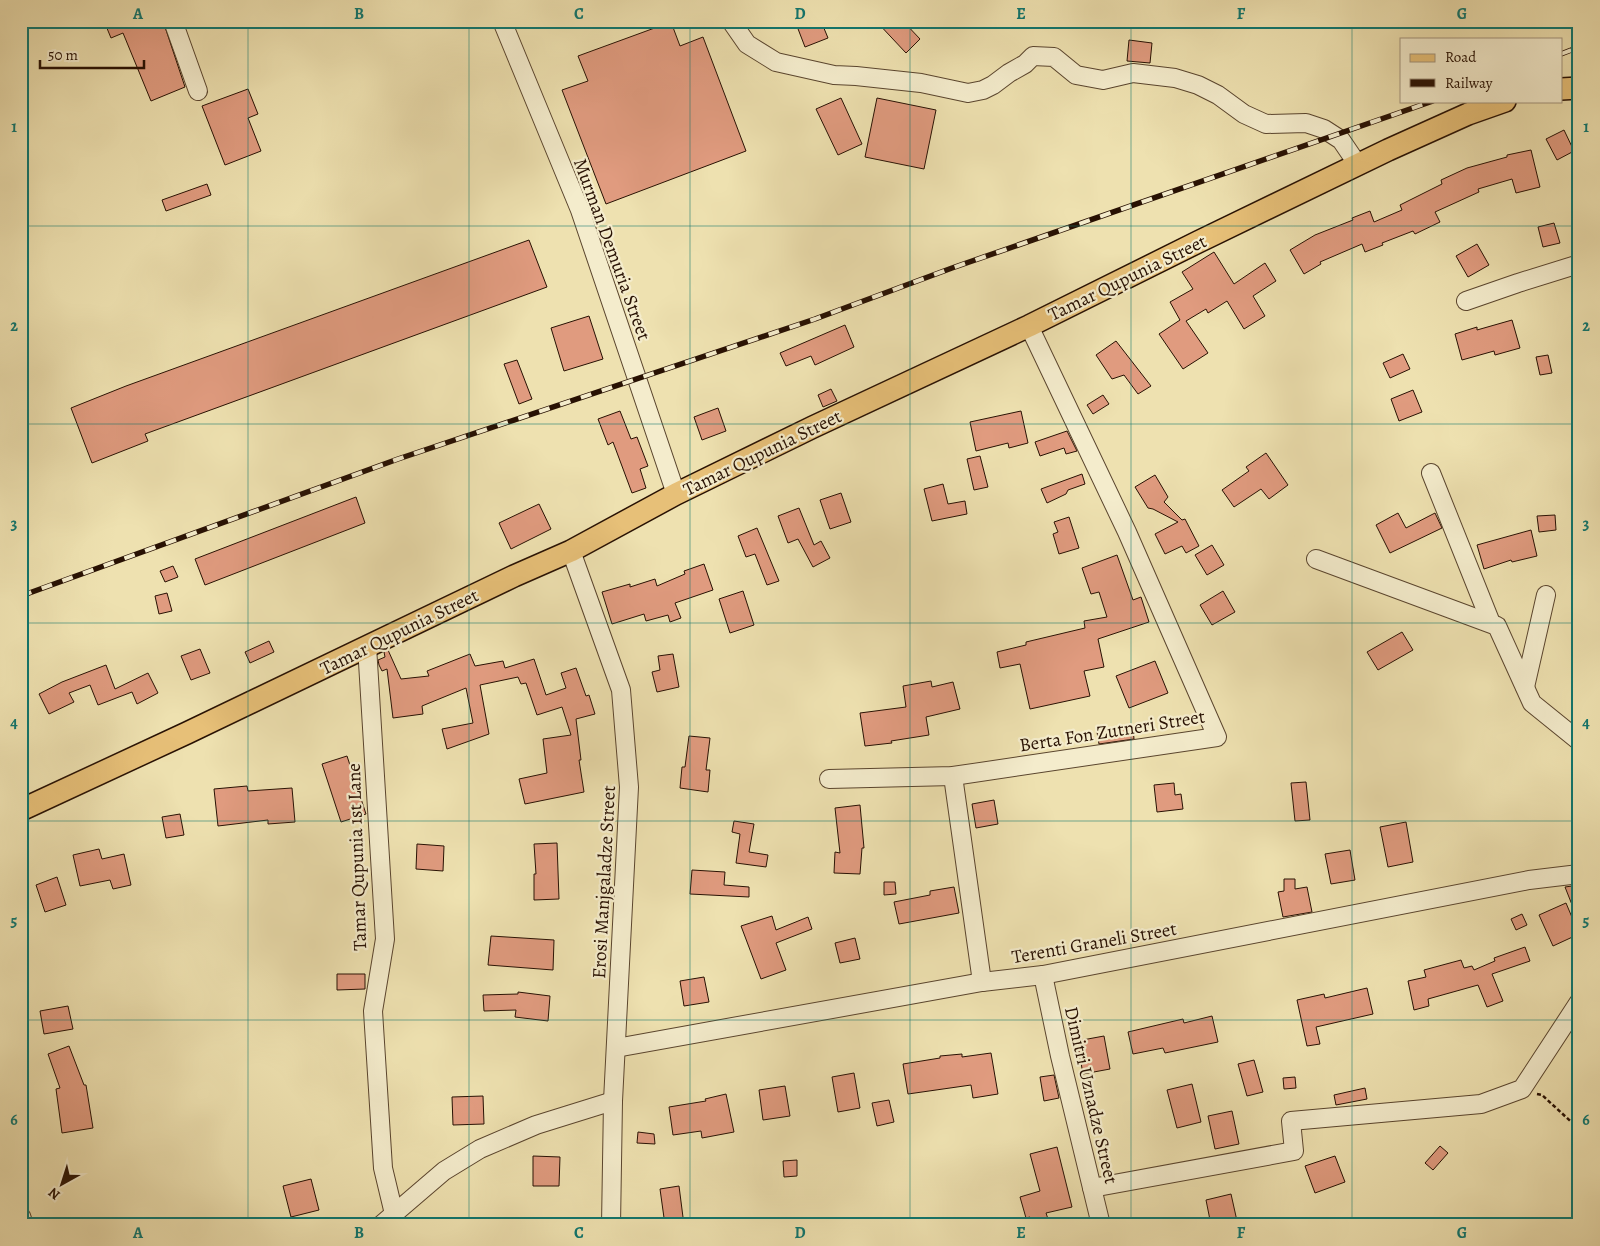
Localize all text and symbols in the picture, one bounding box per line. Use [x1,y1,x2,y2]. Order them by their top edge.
text: A [132,3,144,25]
text: B [354,3,364,25]
text: C [574,3,584,25]
text: D [794,3,806,25]
text: E [1016,3,1026,25]
text: F [1237,3,1246,25]
text: G [1457,3,1467,25]
scale bar [40,38,144,70]
legend [1400,38,1562,102]
text: 50 m [48,45,78,65]
text: Road [1445,47,1477,67]
text: Railway [1445,73,1493,93]
text: 1 [11,116,17,138]
text: 1 [1583,116,1589,138]
street label: Murman Demuria Street [567,155,657,344]
street label: Tamar Qupunia Street [1044,228,1211,327]
text: 2 [10,315,18,337]
text: 2 [1582,315,1590,337]
street label: Tamar Qupunia Street [679,403,846,502]
text: 3 [11,513,18,535]
text: 3 [1583,513,1590,535]
street label: Tamar Qupunia Street [316,582,483,681]
street label: Berta Fon Zutneri Street [1018,703,1207,758]
text: 4 [10,712,18,734]
text: 4 [1582,712,1590,734]
street label: Tamar Qupunia 1st Lane [341,763,373,951]
street label: Erosi Manjgaladze Street [586,785,622,979]
text: 5 [11,910,18,932]
text: 5 [1583,910,1590,932]
street label: Terenti Graneli Street [1010,916,1179,970]
street label: Dimitri Uznadze Street [1058,1004,1124,1187]
text: 6 [10,1109,18,1131]
text: 6 [1582,1109,1590,1131]
north arrow [38,1158,88,1208]
text: N [44,1183,64,1204]
text: A [132,1222,144,1244]
text: B [354,1222,364,1244]
text: C [574,1222,584,1244]
text: D [794,1222,806,1244]
text: E [1016,1222,1026,1244]
text: F [1237,1222,1246,1244]
text: G [1457,1222,1467,1244]

